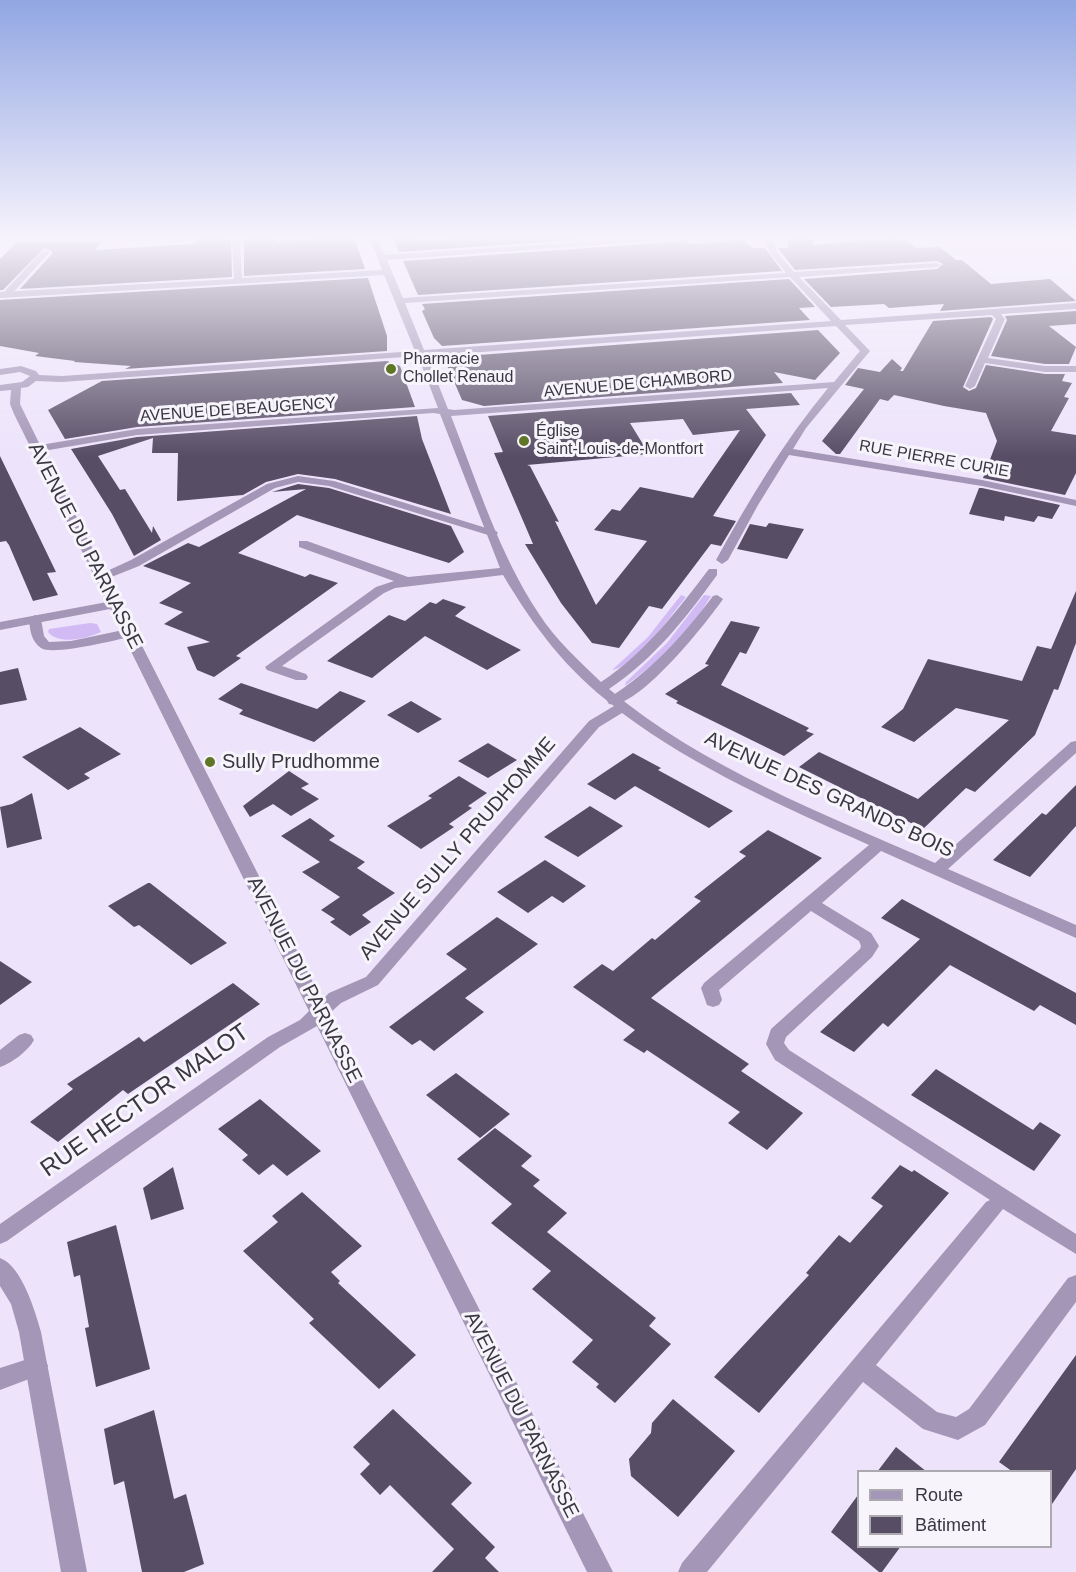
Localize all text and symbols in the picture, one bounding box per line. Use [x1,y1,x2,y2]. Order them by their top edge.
place label: Pharmacie Chollet Renaud [403,350,513,388]
marker: Pharmacie Chollet Renaud [384,362,398,376]
street label: AVENUE DE CHAMBORD [543,366,733,402]
street label: AVENUE DE BEAUGENCY [139,394,337,426]
place label: Église Saint-Louis-de-Montfort [536,422,703,460]
marker: Église Saint-Louis-de-Montfort [517,434,531,448]
street label: RUE PIERRE CURIE [857,436,1011,482]
street label: AVENUE DU PARNASSE [23,439,147,653]
street label: AVENUE DES GRANDS BOIS [701,727,957,863]
street label: AVENUE SULLY PRUDHOMME [355,733,561,965]
place label: Sully Prudhomme [222,750,380,774]
marker: Sully Prudhomme [203,755,217,769]
street label: AVENUE DU PARNASSE [242,873,366,1087]
street label: RUE HECTOR MALOT [35,1018,255,1184]
street label: AVENUE DU PARNASSE [459,1308,583,1522]
legend [857,1470,1052,1548]
text: Route [915,1485,963,1505]
text: Bâtiment [915,1515,986,1535]

